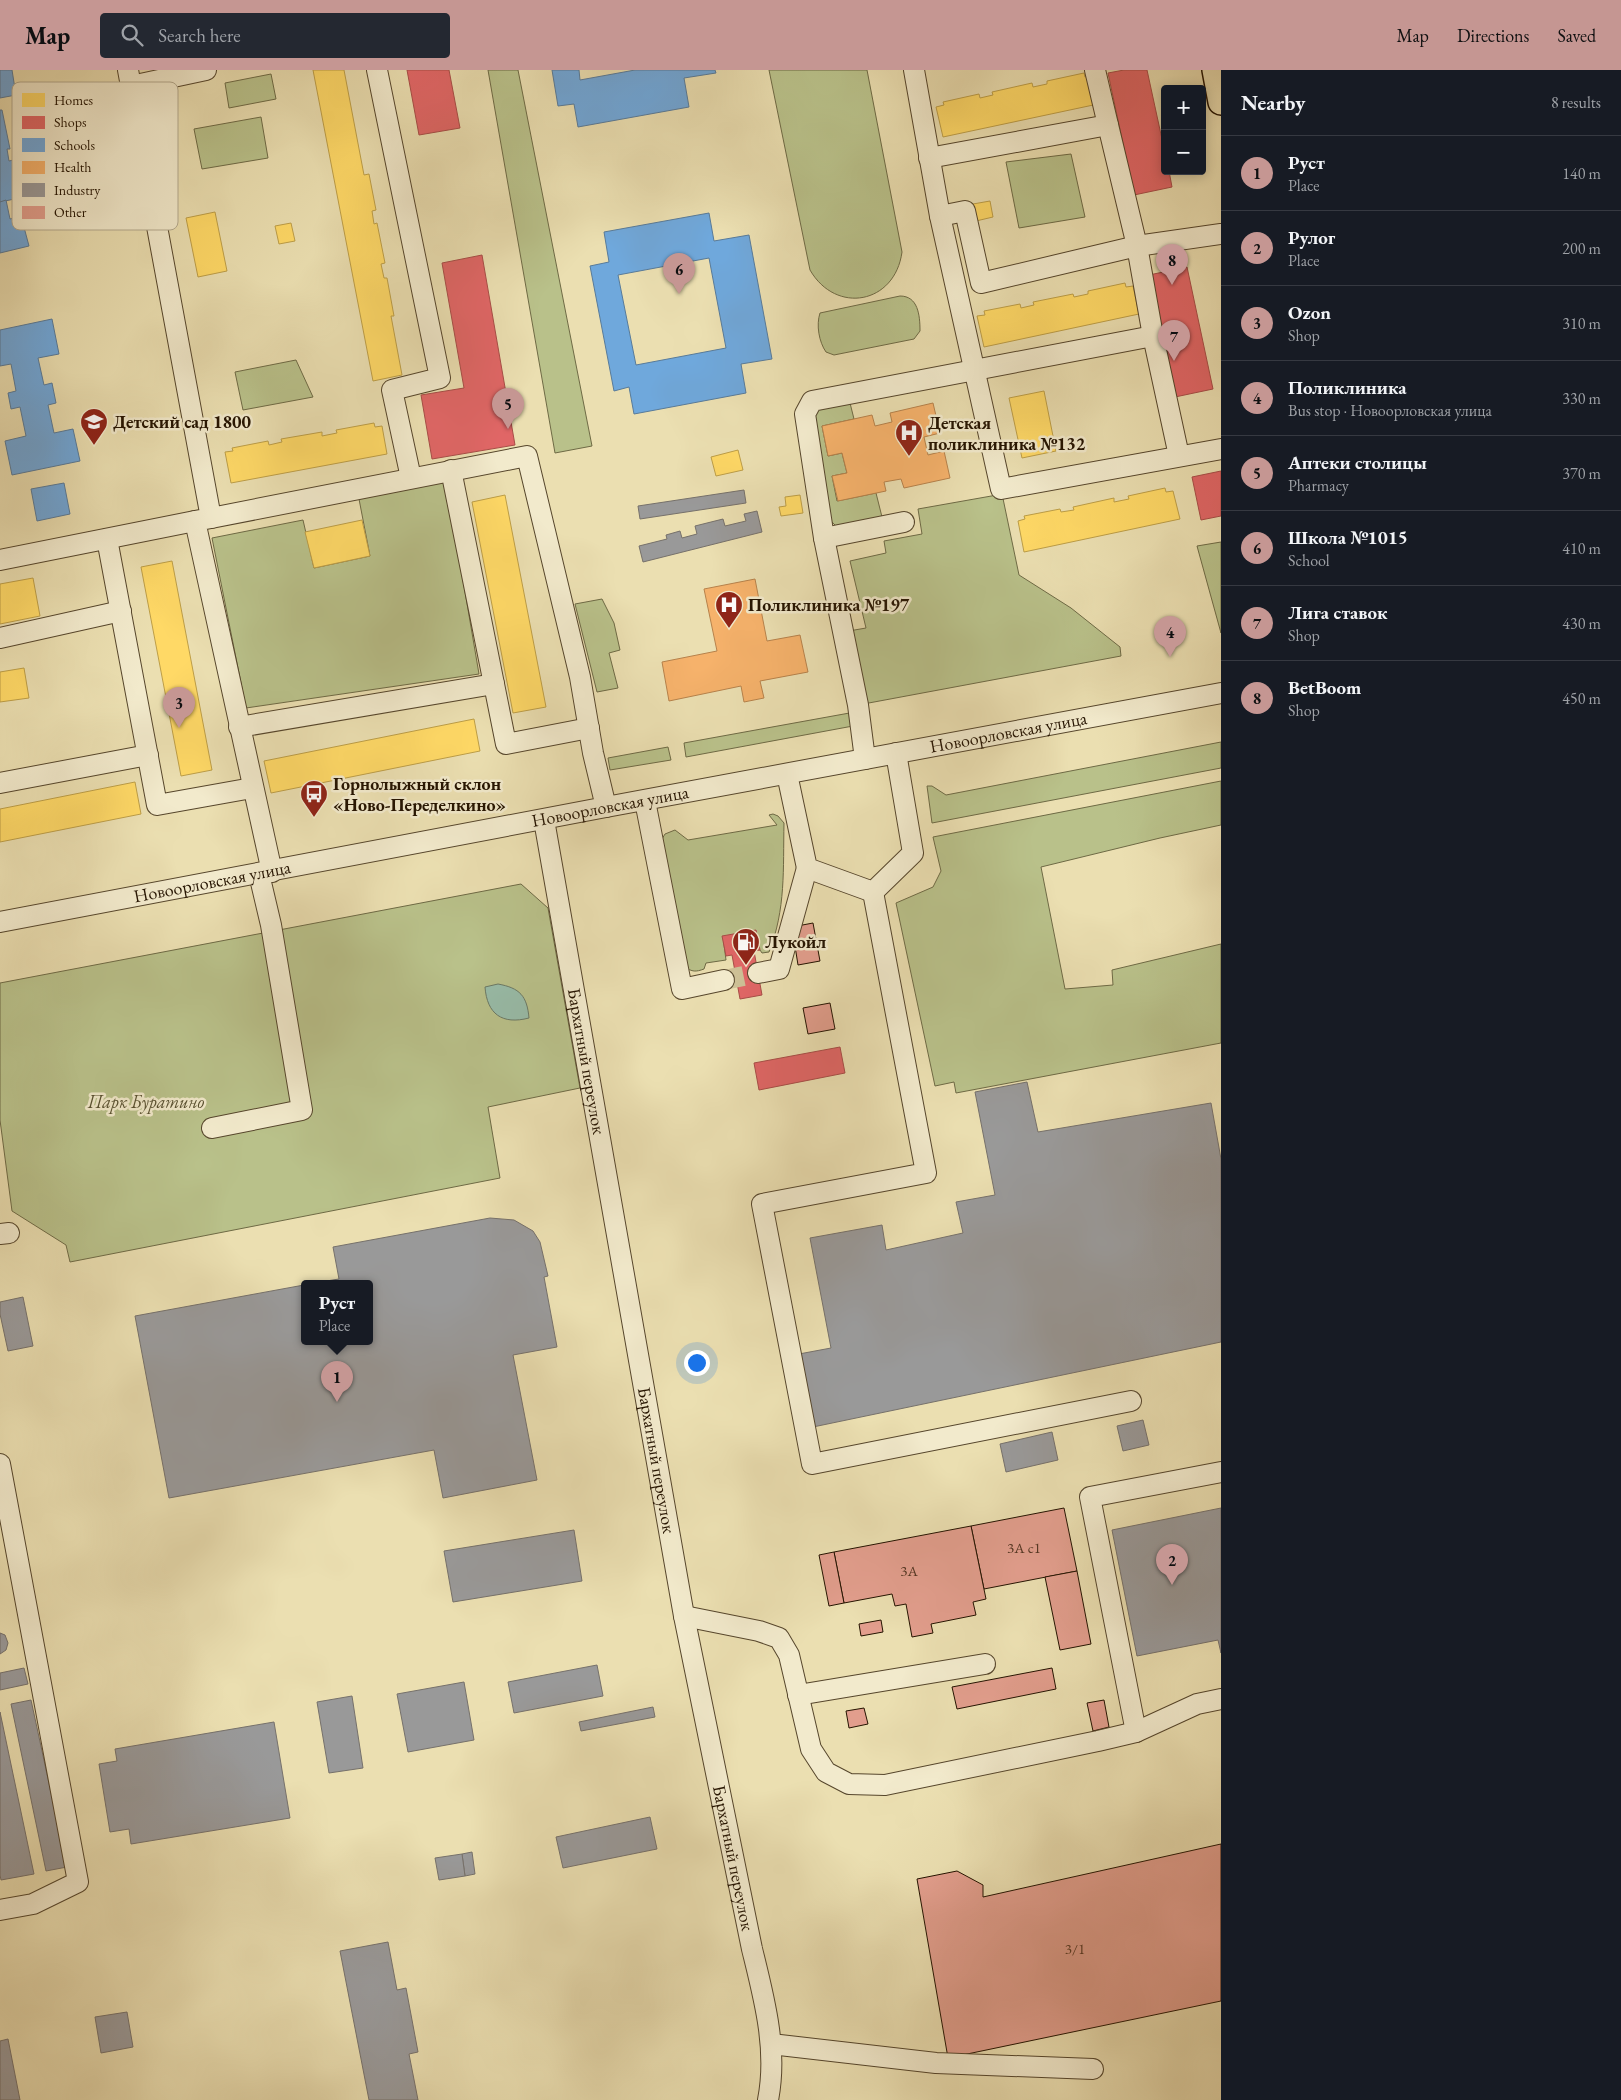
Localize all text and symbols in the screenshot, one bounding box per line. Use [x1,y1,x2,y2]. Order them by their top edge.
search box [100,13,450,58]
text: Map [25,20,70,51]
icon: search [118,21,146,49]
text: Search here [158,23,241,48]
text: Map [1397,24,1429,47]
text: Directions [1457,24,1529,47]
text: Saved [1557,24,1596,47]
legend [12,82,178,230]
map controls [1161,85,1206,175]
button: + [1161,85,1206,130]
text: Nearby [1241,89,1305,116]
text: Homes [54,91,94,109]
text: 8 results [1551,92,1601,113]
text: Shops [54,113,87,131]
button: − [1161,130,1206,175]
text: Schools [54,136,95,154]
text: Руст [1288,150,1325,175]
text: Health [54,158,91,176]
text: 1 [1253,163,1261,184]
text: 140 m [1562,163,1601,184]
text: Place [1288,175,1320,196]
text: Industry [54,181,101,199]
text: Other [54,203,87,221]
text: Рулог [1288,225,1335,250]
text: 2 [1253,238,1261,259]
text: 200 m [1562,238,1601,259]
pin: 8 [1156,244,1188,285]
text: Place [1288,250,1320,271]
pin: 6 [663,253,695,294]
text: Ozon [1288,300,1331,325]
text: 3 [1253,313,1261,334]
text: 310 m [1562,313,1601,334]
pin: 7 [1158,320,1190,361]
text: Shop [1288,325,1320,346]
text: Поликлиника [1288,375,1407,400]
pin: 5 [492,388,524,429]
text: 4 [1253,388,1261,409]
text: 330 m [1562,388,1601,409]
text: Bus stop · Новоорловская улица [1288,400,1492,421]
school or university icon: Детский сад 1800 [79,407,109,446]
place label: Детский сад 1800 [113,410,252,433]
place label: Детская поликлиника №132 [928,411,1086,455]
hospital icon: Детская поликлиника №132 [894,418,924,457]
text: Аптеки столицы [1288,450,1427,475]
text: 5 [1253,463,1261,484]
text: 370 m [1562,463,1601,484]
text: Pharmacy [1288,475,1349,496]
text: Школа №1015 [1288,525,1408,550]
text: 6 [1253,538,1261,559]
text: 410 m [1562,538,1601,559]
text: School [1288,550,1330,571]
hospital icon: Поликлиника №197 [714,590,744,629]
place label: Поликлиника №197 [748,593,910,616]
text: Лига ставок [1288,600,1388,625]
text: 7 [1253,613,1261,634]
text: 430 m [1562,613,1601,634]
pin: 4 [1154,616,1186,657]
text: Shop [1288,625,1320,646]
text: BetBoom [1288,675,1361,700]
pin: 3 [163,687,195,728]
text: 8 [1253,688,1261,709]
text: 450 m [1562,688,1601,709]
text: Shop [1288,700,1320,721]
street label: Новоорловская улица [928,706,1090,758]
place label: Горнолыжный склон «Ново-Переделкино» [333,772,506,816]
bus stop icon: Горнолыжный склон «Ново-Переделкино» [299,779,329,818]
street label: Новоорловская улица [530,780,691,832]
street label: Новоорловская улица [132,855,293,907]
fuel station icon: Лукойл [731,927,761,966]
place label: Лукойл [765,930,826,953]
street label: Бархатный переулок [563,986,611,1137]
park label: Парк Буратино [87,1090,204,1114]
popup [301,1280,373,1345]
text: Руст [319,1290,355,1315]
text: Place [319,1315,350,1336]
your location [684,1350,710,1376]
pin: 1 [321,1361,353,1402]
street label: Бархатный переулок [633,1385,681,1535]
house number: 3А с1 [1007,1538,1041,1557]
pin: 2 [1156,1544,1188,1585]
house number: 3А [900,1561,918,1580]
street label: Бархатный переулок [708,1783,760,1933]
house number: 3/1 [1065,1939,1085,1958]

